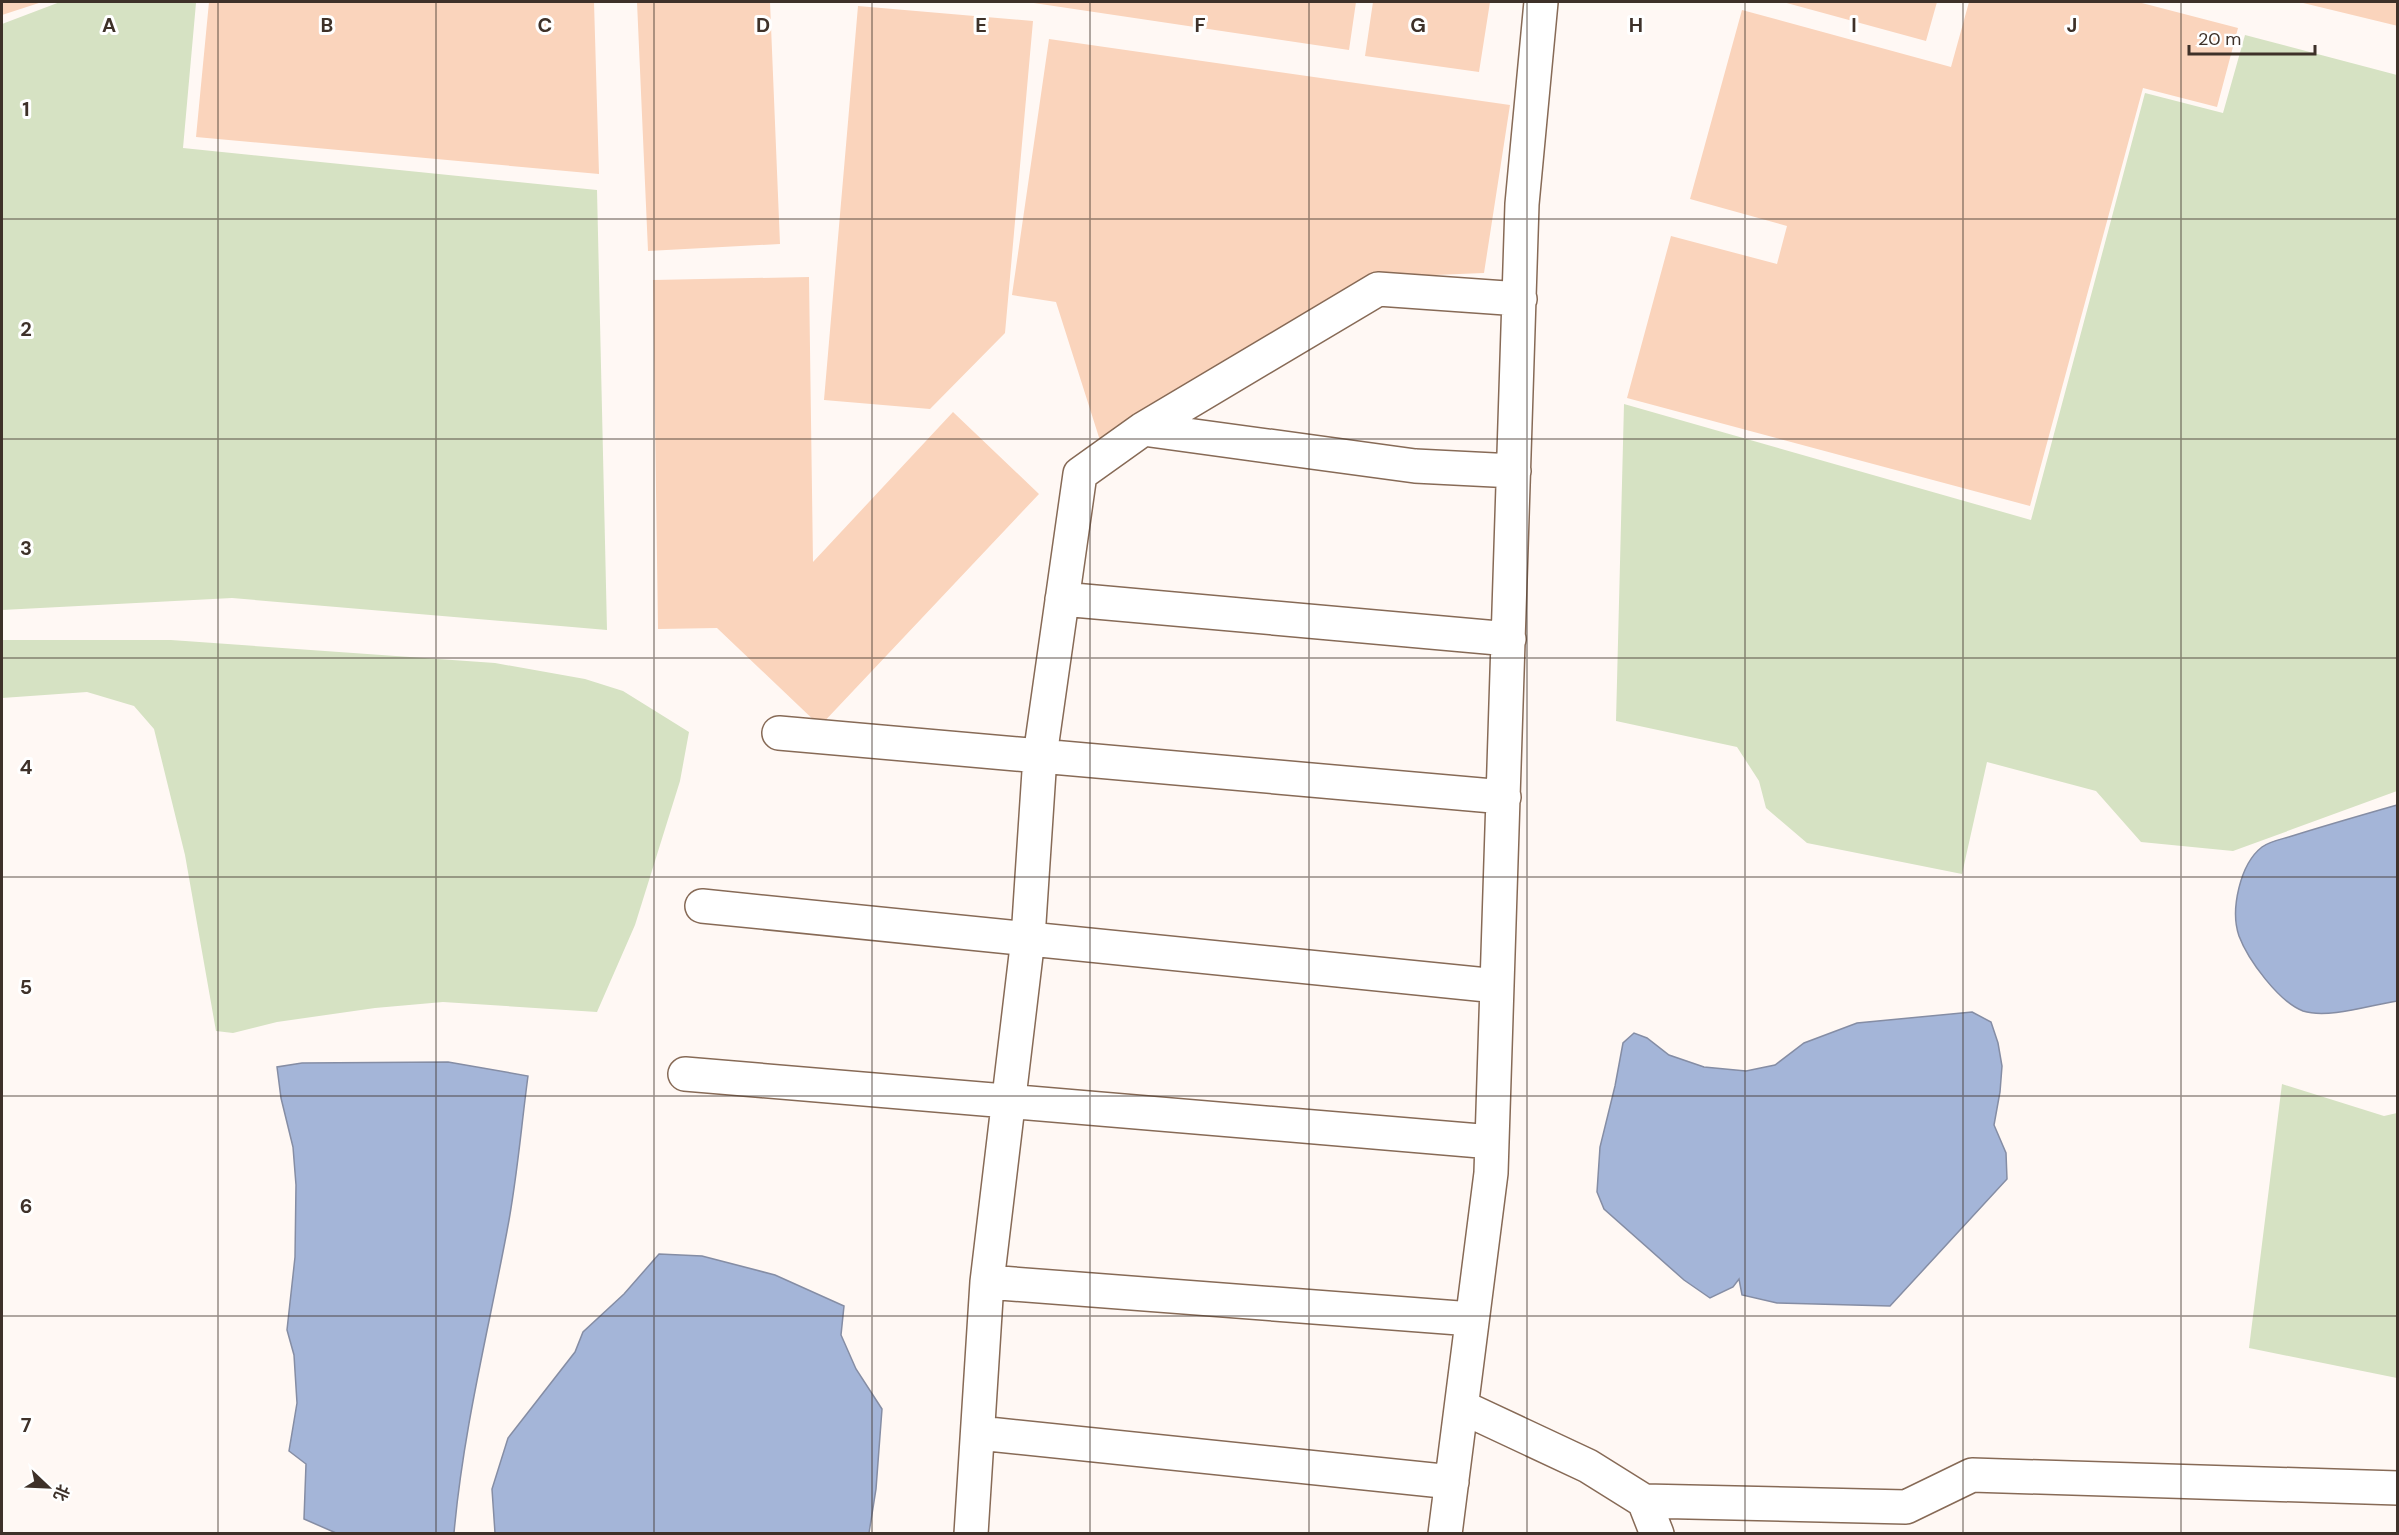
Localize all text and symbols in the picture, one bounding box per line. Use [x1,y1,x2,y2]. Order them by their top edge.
text: A [102,12,116,38]
text: B [321,12,333,38]
text: C [538,12,552,38]
text: D [756,12,770,38]
text: E [975,12,987,38]
text: F [1194,12,1206,38]
text: G [1410,12,1426,38]
text: H [1629,12,1643,38]
text: I [1851,12,1857,38]
text: J [2067,12,2077,38]
scale bar [2189,18,2315,56]
text: 20 m [2198,27,2241,51]
text: 1 [22,96,30,122]
text: 2 [20,316,32,342]
text: 3 [20,535,32,561]
text: 4 [20,754,33,780]
text: 5 [20,974,32,1000]
text: 6 [20,1193,32,1219]
text: 7 [21,1412,32,1438]
north arrow [18,1457,78,1517]
text: 北 [49,1481,74,1504]

